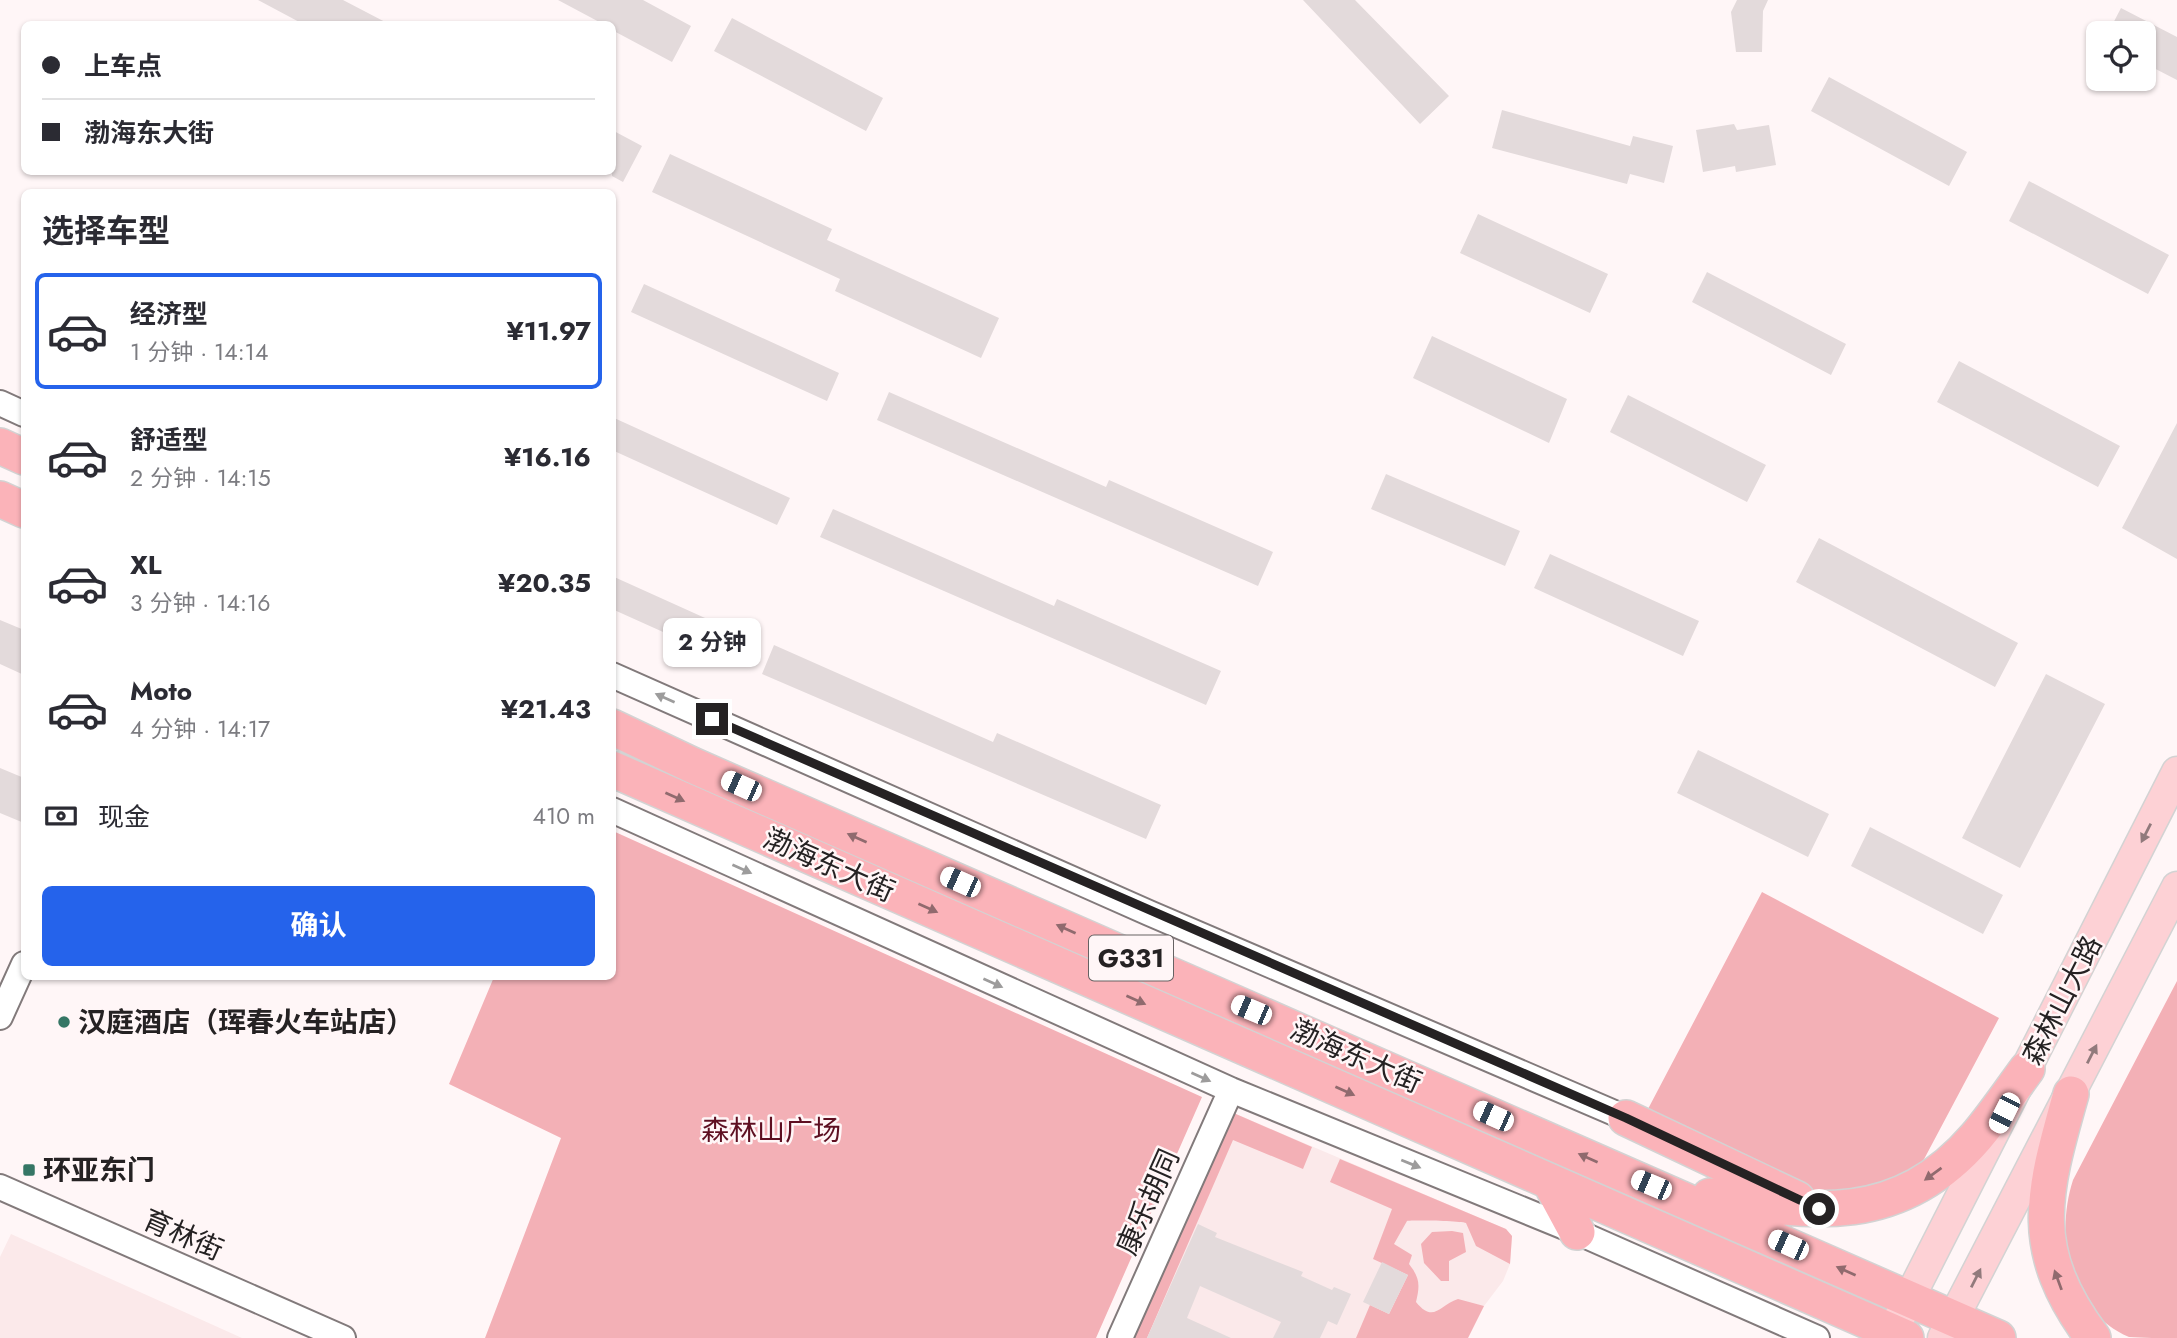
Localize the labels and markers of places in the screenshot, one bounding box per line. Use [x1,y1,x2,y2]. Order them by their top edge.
place label: 汉庭酒店（珲春火车站店） [78,1002,414,1043]
marker: 汉庭酒店（珲春火车站店） [56,1014,72,1030]
place label: 环亚东门 [43,1150,155,1191]
marker: 环亚东门 [21,1162,37,1178]

